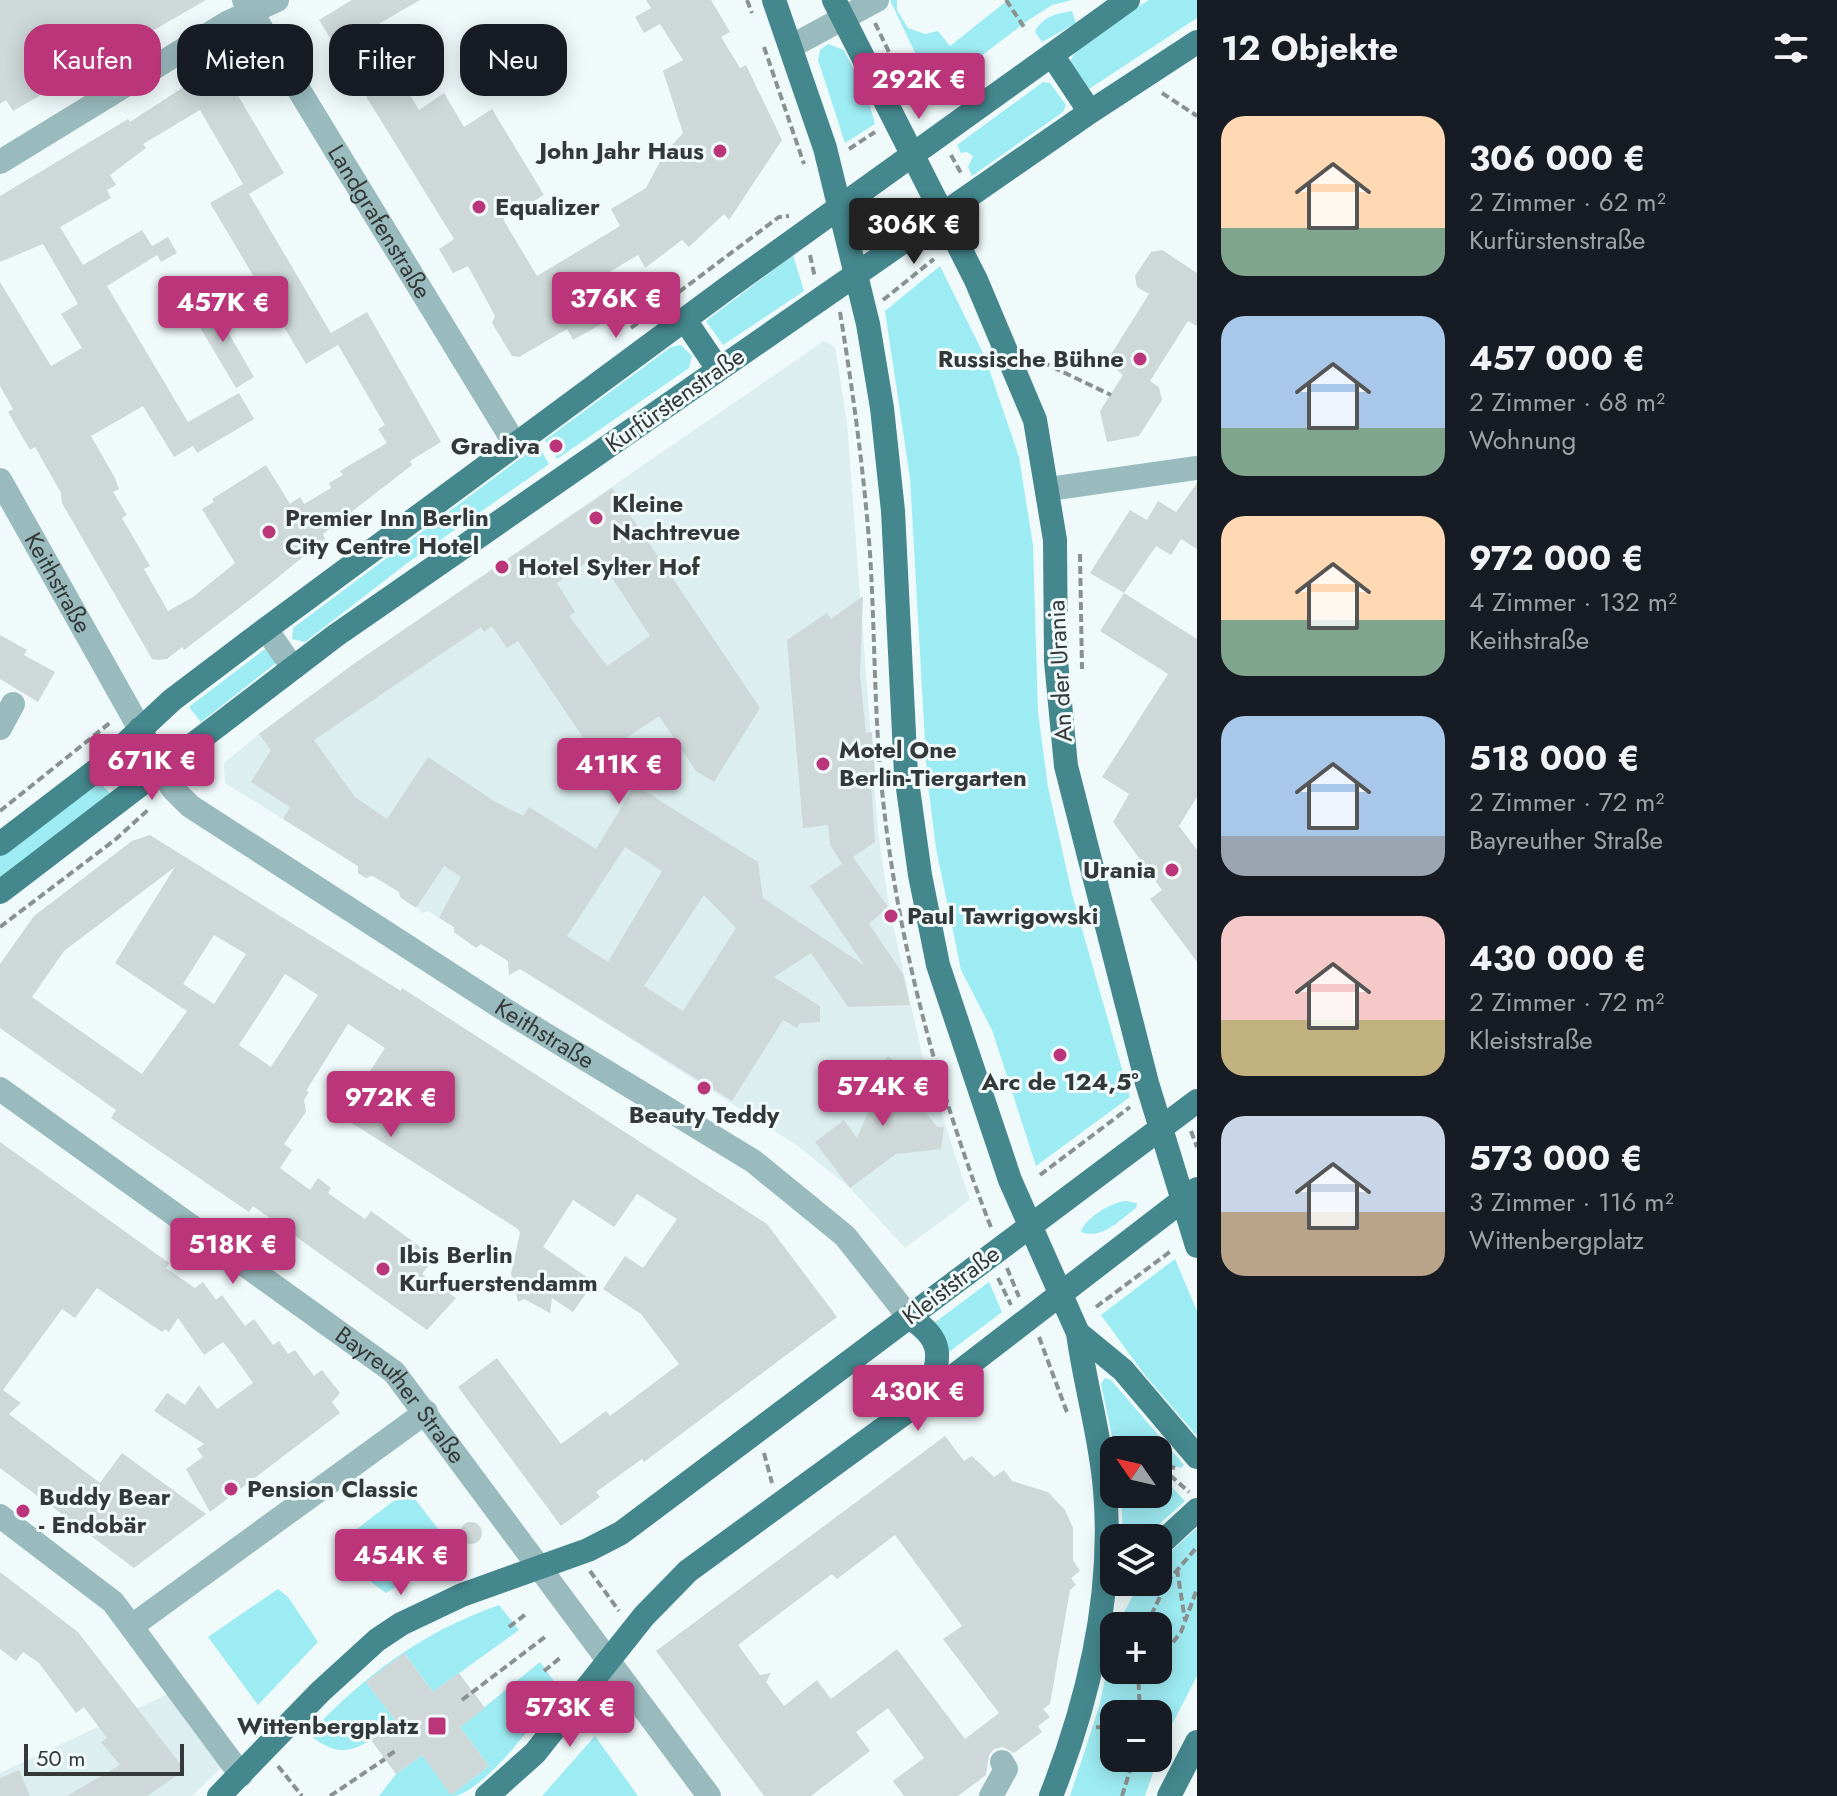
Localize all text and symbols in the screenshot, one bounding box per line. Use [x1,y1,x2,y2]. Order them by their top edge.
chip: Kaufen [24,24,161,96]
chip: Mieten [177,24,313,96]
chip: Filter [329,24,444,96]
chip: Neu [460,24,567,96]
text: 12 Objekte [1221,24,1398,73]
icon: filters [1769,26,1813,70]
pin: 292K € [854,53,984,121]
text: 292K € [872,60,966,98]
place label: John Jahr Haus [535,133,704,168]
text: 306 000 € [1469,134,1646,183]
street label: Landgrafenstraße [319,138,440,306]
marker: John Jahr Haus [711,142,729,160]
icon: home [1285,148,1381,244]
text: 2 Zimmer · 62 m² [1469,183,1666,221]
place label: Equalizer [495,189,600,224]
marker: Equalizer [470,198,488,216]
pin: 306K € [849,198,979,266]
text: 306K € [867,205,961,243]
text: Kurfürstenstraße [1469,221,1645,259]
pin: 376K € [551,272,681,340]
pin: 457K € [158,276,288,344]
text: 376K € [570,279,662,317]
text: 457K € [176,283,270,321]
text: 457 000 € [1469,334,1645,383]
street label: Kurfürstenstraße [598,339,751,461]
place label: Russische Bühne [938,341,1124,376]
icon: home [1285,348,1381,444]
marker: Russische Bühne [1131,350,1149,368]
text: 2 Zimmer · 68 m² [1469,383,1665,421]
text: Wohnung [1469,421,1576,459]
place label: Gradiva [451,428,540,463]
marker: Gradiva [547,437,565,455]
place label: Kleine Nachtrevue [612,486,740,549]
place label: Premier Inn Berlin City Centre Hotel [285,500,489,563]
marker: Kleine Nachtrevue [587,509,605,527]
marker: Premier Inn Berlin City Centre Hotel [260,523,278,541]
street label: Keithstraße [16,526,101,640]
text: 972 000 € [1469,534,1644,583]
icon: home [1285,548,1381,644]
place label: Hotel Sylter Hof [518,549,702,584]
marker: Hotel Sylter Hof [493,558,511,576]
text: 4 Zimmer · 132 m² [1469,583,1677,621]
street label: An der Urania [1038,599,1081,743]
text: Keithstraße [1469,621,1589,659]
place label: Motel One Berlin-Tiergarten [839,732,1027,795]
pin: 671K € [87,734,217,802]
text: 518 000 € [1469,734,1640,783]
pin: 411K € [554,738,684,806]
text: 671K € [107,741,197,779]
text: 411K € [575,745,663,783]
icon: home [1285,748,1381,844]
marker: Motel One Berlin-Tiergarten [814,755,832,773]
text: 2 Zimmer · 72 m² [1469,783,1664,821]
text: Bayreuther Straße [1469,821,1663,859]
place label: Urania [1083,852,1156,887]
marker: Urania [1163,861,1181,879]
place label: Paul Tawrigowski [907,898,1098,933]
marker: Paul Tawrigowski [882,907,900,925]
text: 430 000 € [1469,934,1647,983]
icon: home [1285,948,1381,1044]
text: 2 Zimmer · 72 m² [1469,983,1664,1021]
street label: Keithstraße [488,990,601,1077]
text: Kleiststraße [1469,1021,1593,1059]
marker: Arc de 124,5° [1051,1046,1069,1064]
pin: 574K € [818,1060,948,1128]
place label: Arc de 124,5° [980,1064,1139,1099]
text: 574K € [836,1067,930,1105]
pin: 972K € [326,1071,456,1139]
text: 972K € [345,1078,437,1116]
marker: Beauty Teddy [695,1079,713,1097]
place label: Beauty Teddy [629,1097,780,1132]
text: 573 000 € [1469,1134,1643,1183]
icon: home [1285,1148,1381,1244]
text: 3 Zimmer · 116 m² [1469,1183,1674,1221]
pin: 518K € [168,1218,298,1286]
text: Wittenbergplatz [1469,1221,1644,1259]
text: 518K € [188,1225,278,1263]
street label: Kleiststraße [895,1236,1007,1333]
place label: Ibis Berlin Kurfuerstendamm [399,1237,598,1300]
marker: Ibis Berlin Kurfuerstendamm [374,1260,392,1278]
street label: Bayreuther Straße [328,1317,474,1471]
pin: 430K € [853,1365,983,1433]
text: 430K € [871,1372,965,1410]
north arrow [1100,1436,1172,1508]
map controls [1100,1436,1172,1772]
place label: Pension Classic [247,1471,418,1506]
place label: Buddy Bear - Endobär [39,1479,171,1542]
marker: Pension Classic [222,1480,240,1498]
marker: Buddy Bear - Endobär [14,1502,32,1520]
button: layers [1100,1524,1172,1596]
pin: 454K € [336,1529,466,1597]
text: 454K € [353,1536,449,1574]
button: + [1100,1612,1172,1684]
pin: 573K € [505,1681,635,1749]
text: 573K € [524,1688,616,1726]
button: − [1100,1700,1172,1772]
place label: Wittenbergplatz [237,1708,419,1743]
marker: Wittenbergplatz [426,1715,448,1737]
scale bar [24,1740,184,1776]
text: 50 m [36,1742,85,1774]

